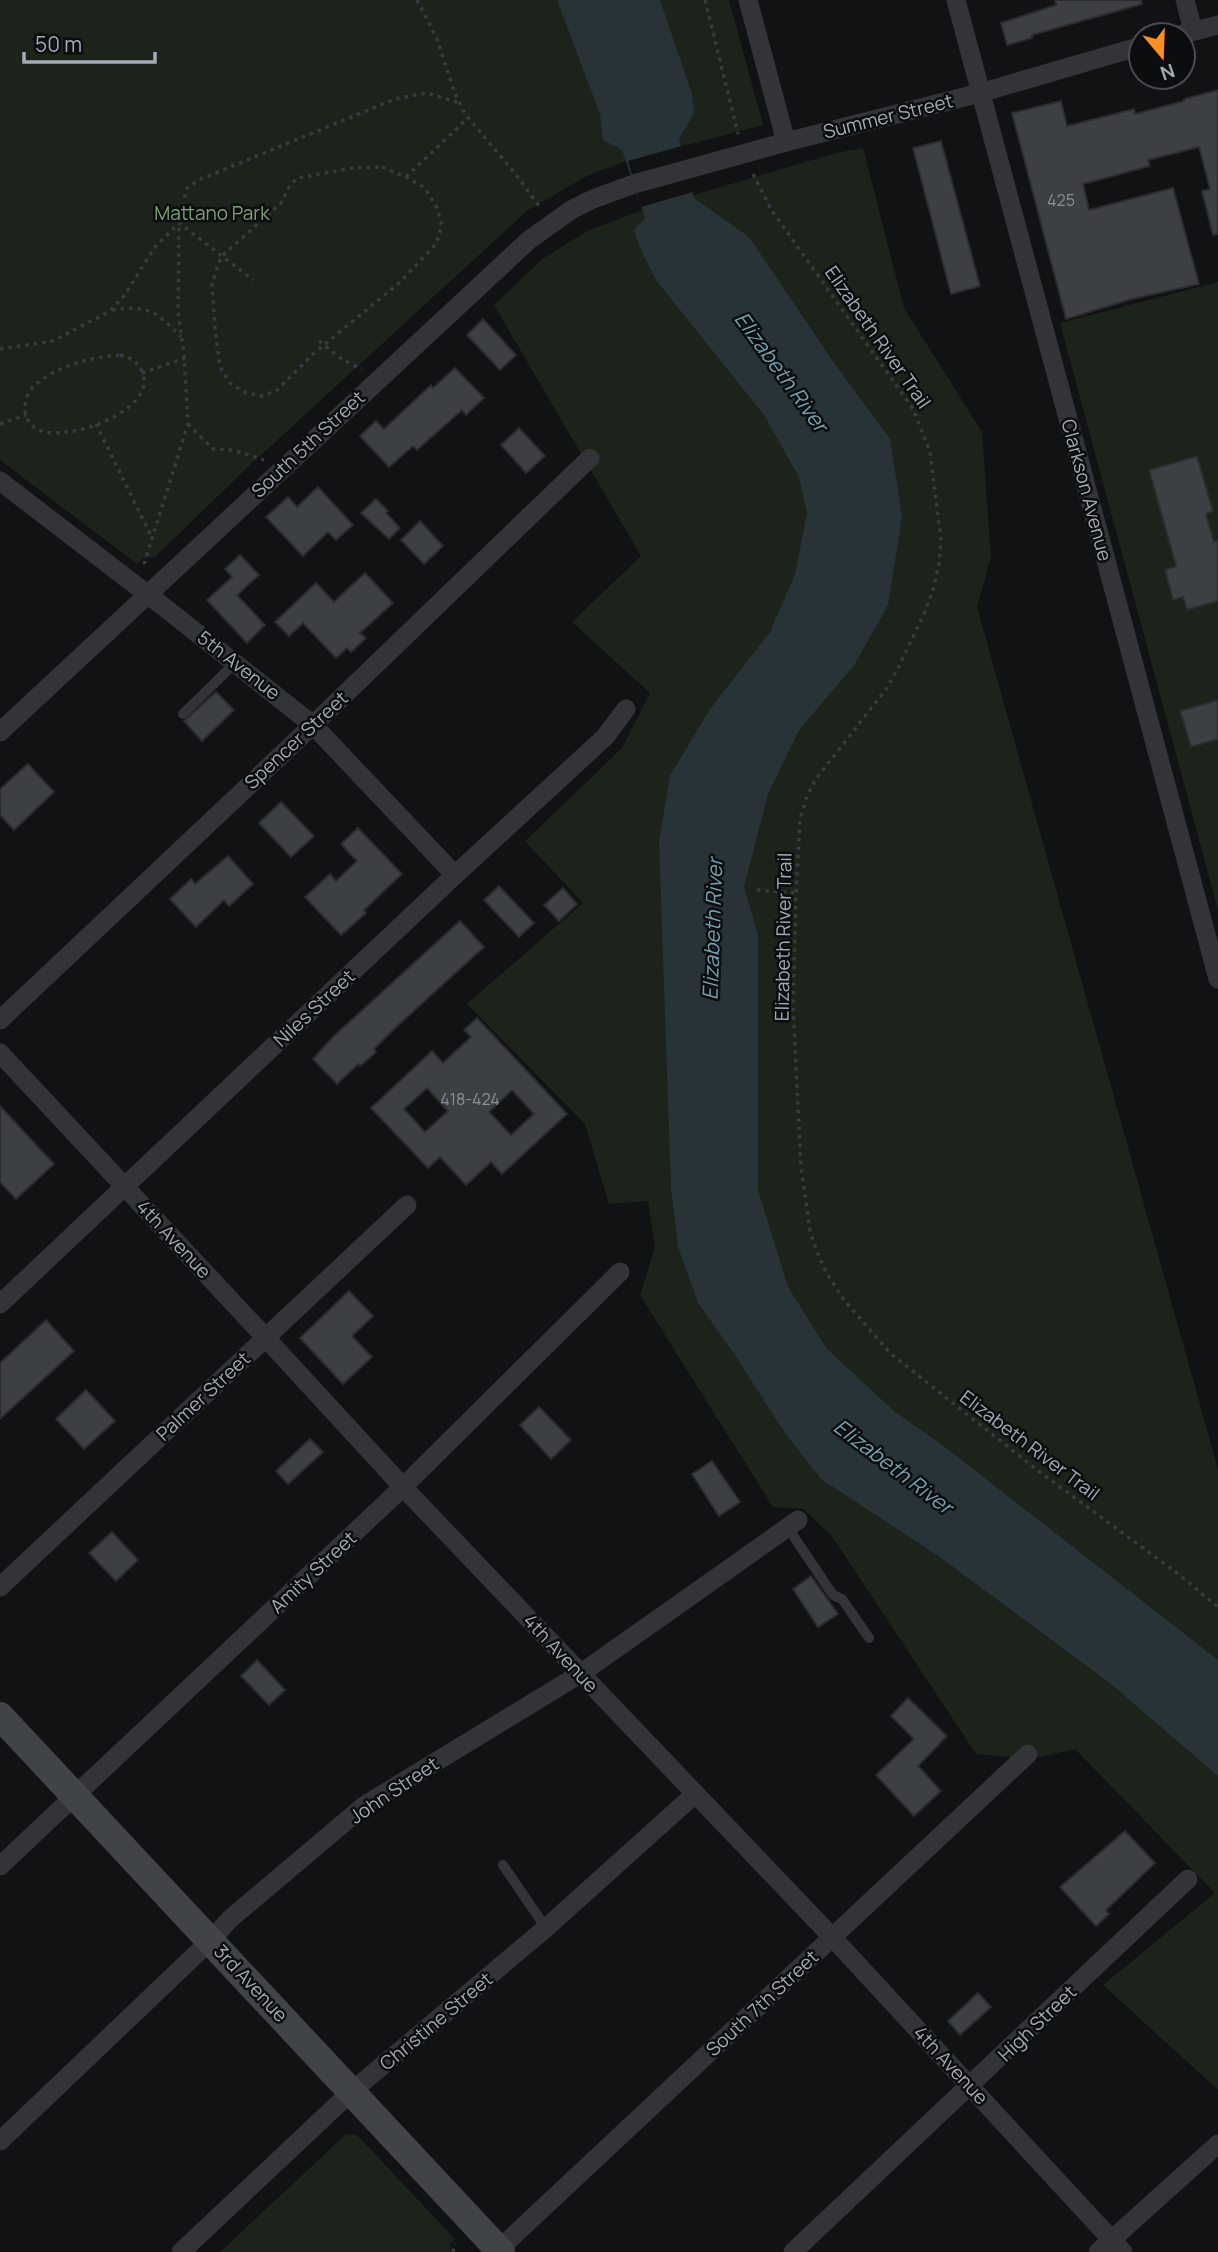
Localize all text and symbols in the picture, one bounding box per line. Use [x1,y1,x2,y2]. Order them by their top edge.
scale bar [24,21,156,65]
north arrow [1127,21,1197,91]
text: 50 m [35,30,82,58]
text: N [1157,58,1178,87]
street label: Summer Street [820,87,956,145]
house number: 425 [1047,189,1075,211]
park label: Mattano Park [154,200,270,226]
street label: Elizabeth River Trail [819,261,937,413]
water label: Elizabeth River [729,306,836,439]
street label: South 5th Street [246,385,370,503]
street label: Clarkson Avenue [1056,416,1118,564]
street label: 5th Avenue [192,624,286,706]
street label: Spencer Street [239,685,353,795]
street label: Elizabeth River Trail [769,853,797,1021]
water label: Elizabeth River [696,855,729,1000]
street label: Niles Street [268,964,360,1052]
house number: 418-424 [440,1088,500,1110]
street label: 4th Avenue [131,1194,217,1284]
street label: Palmer Street [150,1346,256,1446]
street label: Elizabeth River Trail [955,1384,1105,1506]
water label: Elizabeth River [828,1412,961,1522]
street label: Amity Street [264,1525,362,1619]
street label: 4th Avenue [518,1608,604,1698]
street label: John Street [344,1751,444,1829]
street label: 3rd Avenue [208,1939,294,2027]
street label: South 7th Street [700,1944,824,2062]
street label: Christine Street [374,1966,498,2076]
street label: High Street [992,1979,1082,2067]
street label: 4th Avenue [908,2020,994,2110]

